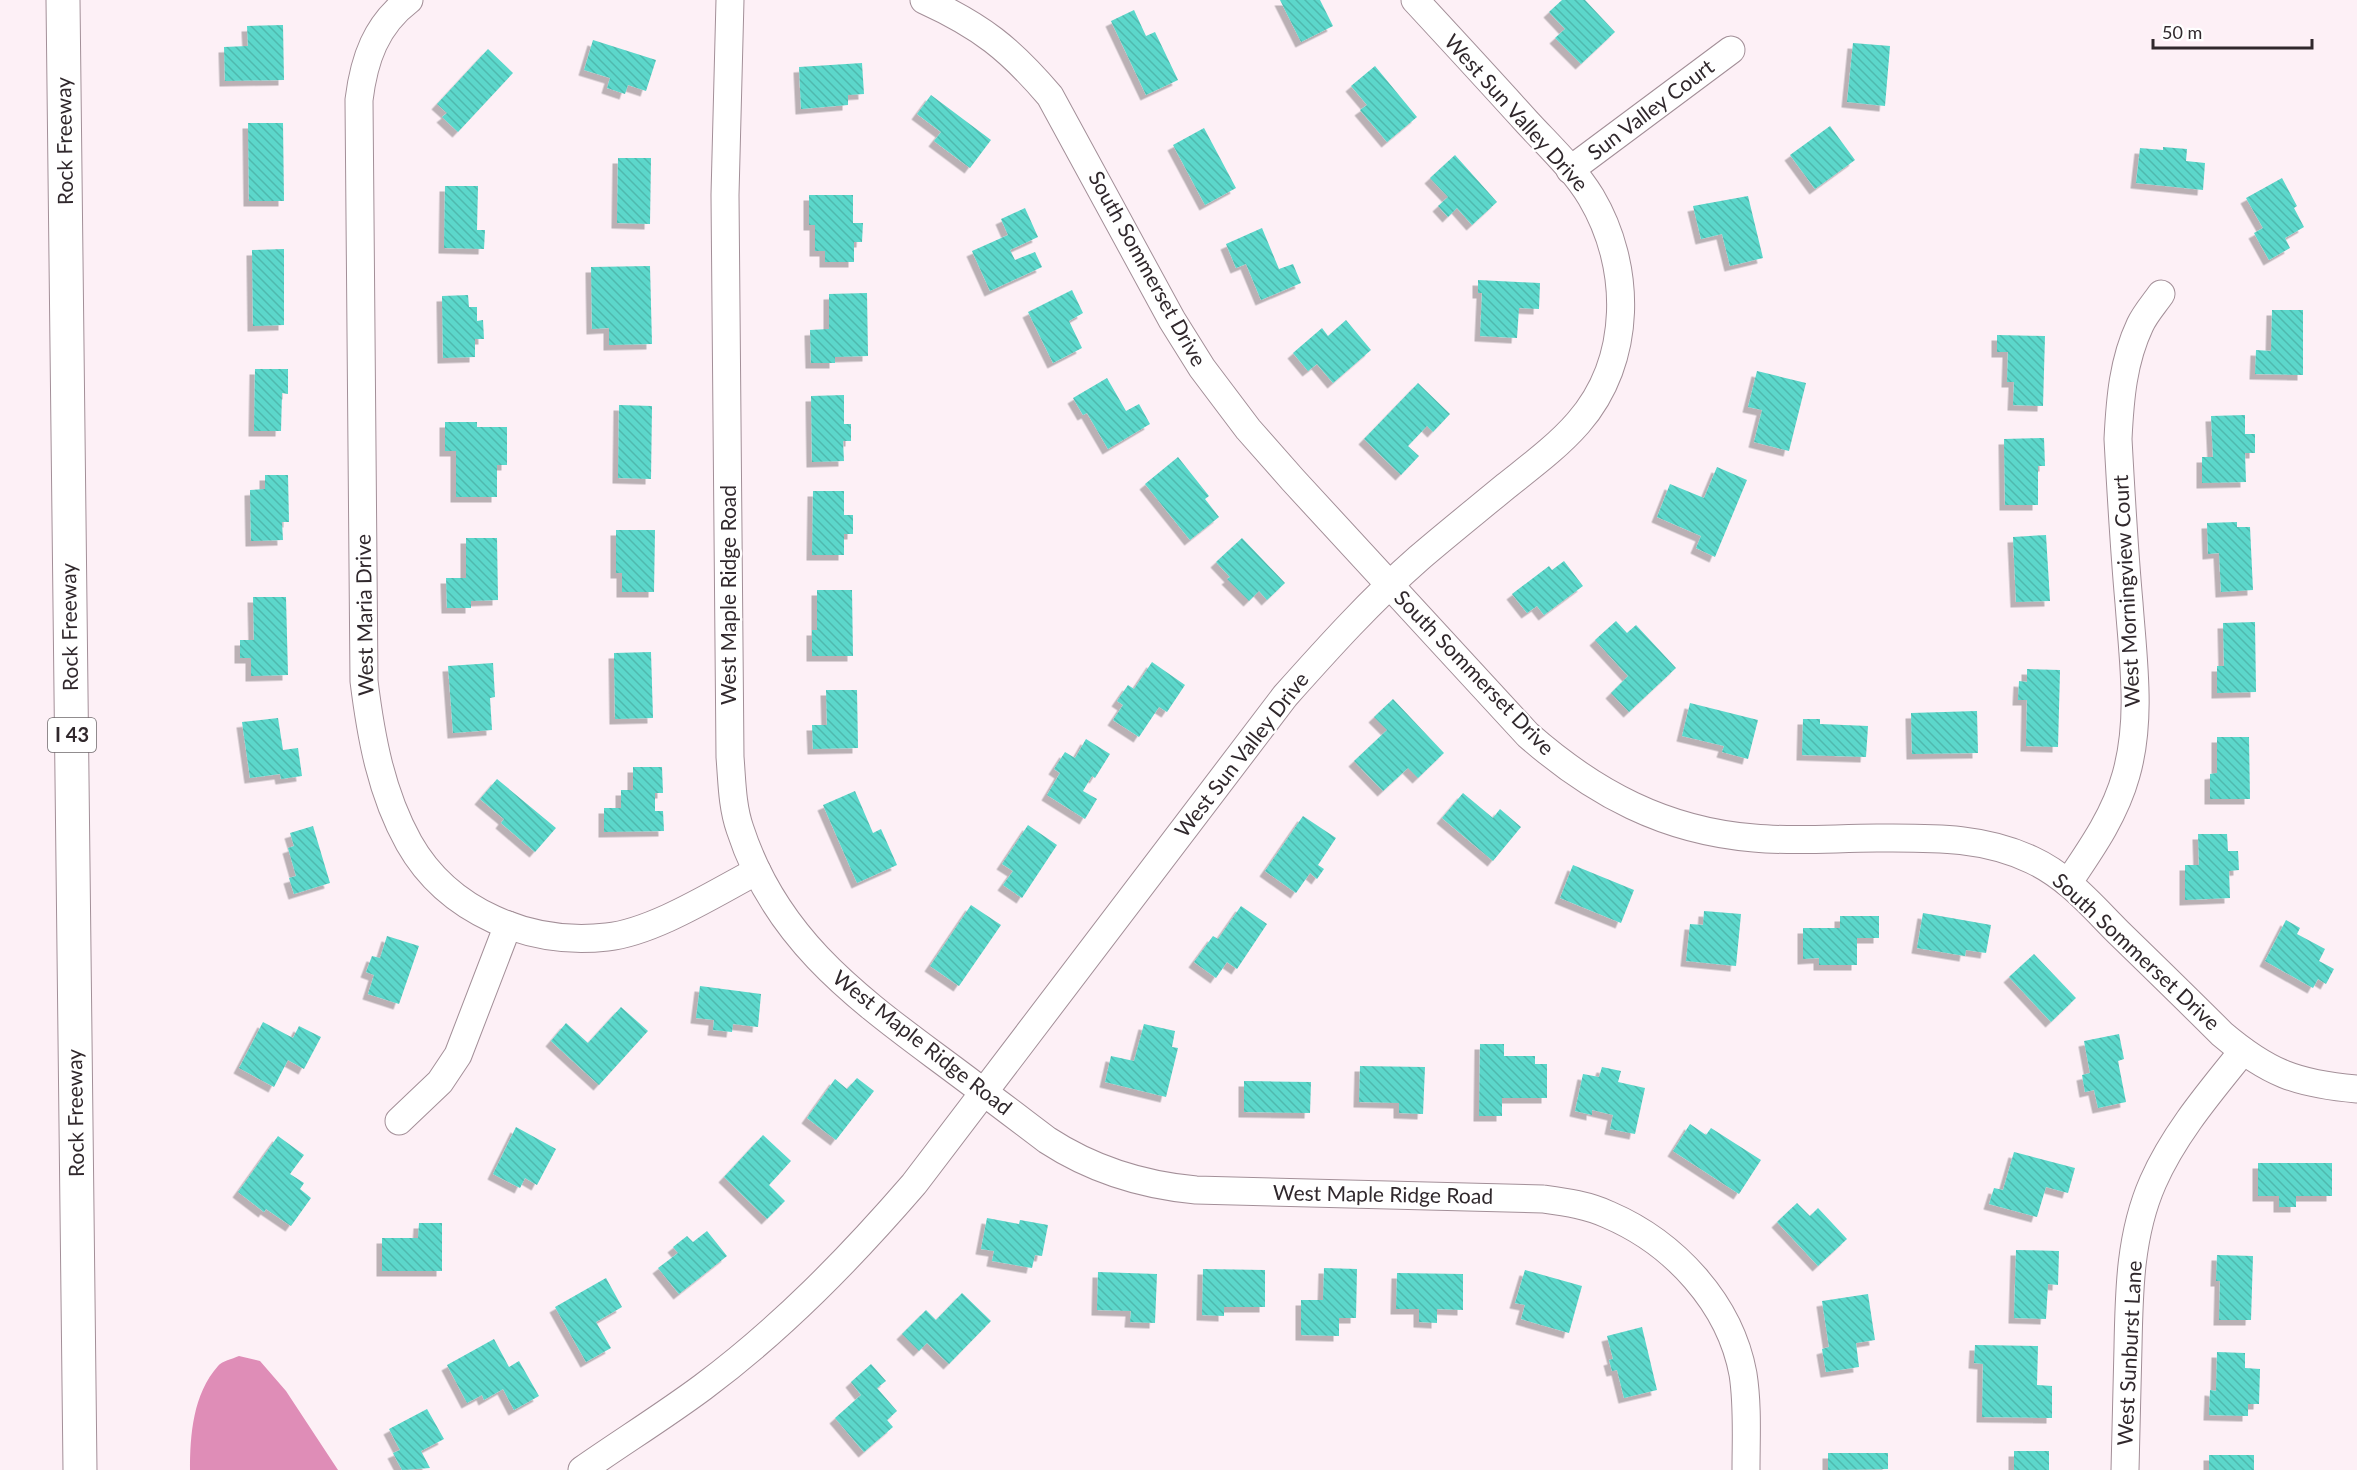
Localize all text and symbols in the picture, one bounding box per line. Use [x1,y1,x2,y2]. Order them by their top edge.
scale bar [2153,12,2312,50]
text: 50 m [2162,21,2202,43]
street label: West Sun Valley Drive [1440,28,1594,196]
street label: Sun Valley Court [1582,53,1718,164]
street label: Rock Freeway [50,77,77,205]
street label: South Sommerset Drive [1084,166,1212,370]
street label: West Morningview Court [2107,474,2144,708]
street label: West Maple Ridge Road [715,485,740,705]
street label: West Maria Drive [350,534,377,696]
street label: Rock Freeway [55,563,82,691]
street label: South Sommerset Drive [1390,584,1560,759]
street label: West Sun Valley Drive [1169,667,1313,842]
road number: I 43 [48,718,96,752]
street label: South Sommerset Drive [2048,867,2226,1035]
street label: West Maple Ridge Road [829,964,1017,1119]
street label: Rock Freeway [61,1049,88,1177]
street label: West Maple Ridge Road [1273,1179,1493,1208]
street label: West Sunburst Lane [2111,1260,2146,1446]

